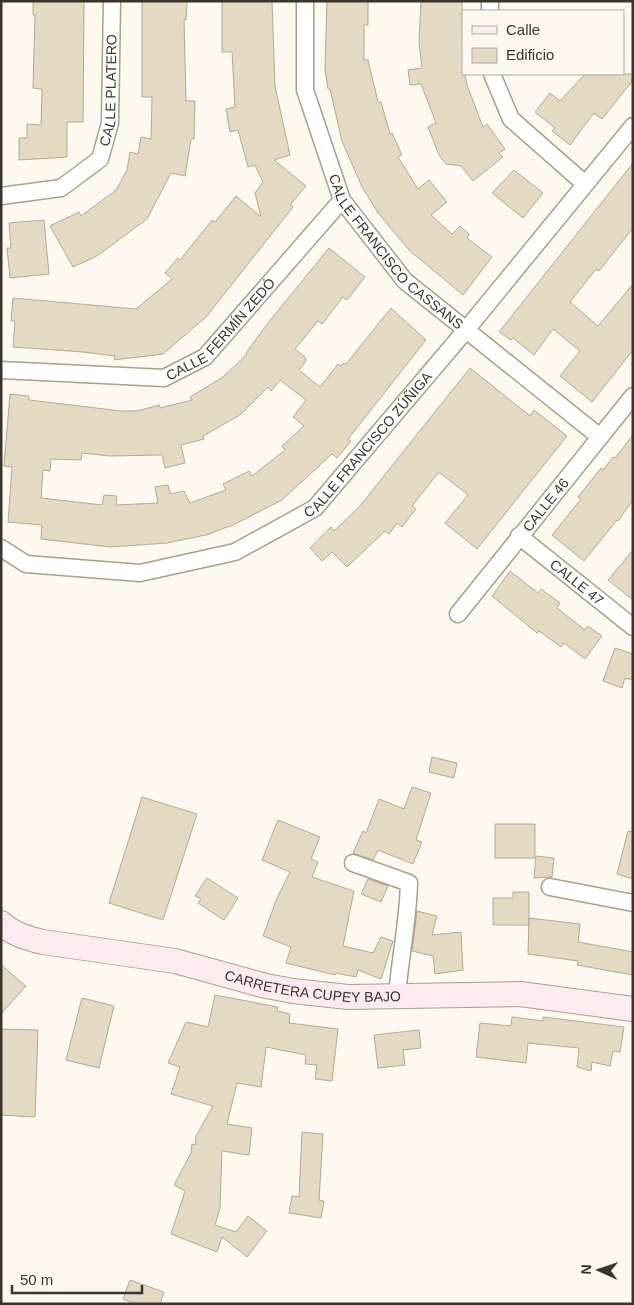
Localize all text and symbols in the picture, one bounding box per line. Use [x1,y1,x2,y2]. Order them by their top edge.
legend [462,10,624,75]
text: Calle [506,21,540,38]
street label: CALLE PLATERO [96,34,119,148]
text: Edificio [506,46,554,63]
street label: CALLE FRANCISCO CASSANS [326,172,466,332]
street label: CALLE FERMÍN ZEDÓ [163,275,278,384]
street label: CALLE FRANCISCO ZÚÑIGA [301,368,436,521]
street label: CALLE 46 [519,475,572,535]
street label: CALLE 47 [547,556,607,608]
street label: CARRETERA CUPEY BAJO [223,967,401,1005]
north arrow [574,1245,624,1295]
scale bar [12,1262,142,1294]
text: N [578,1264,594,1275]
text: 50 m [20,1271,53,1288]

